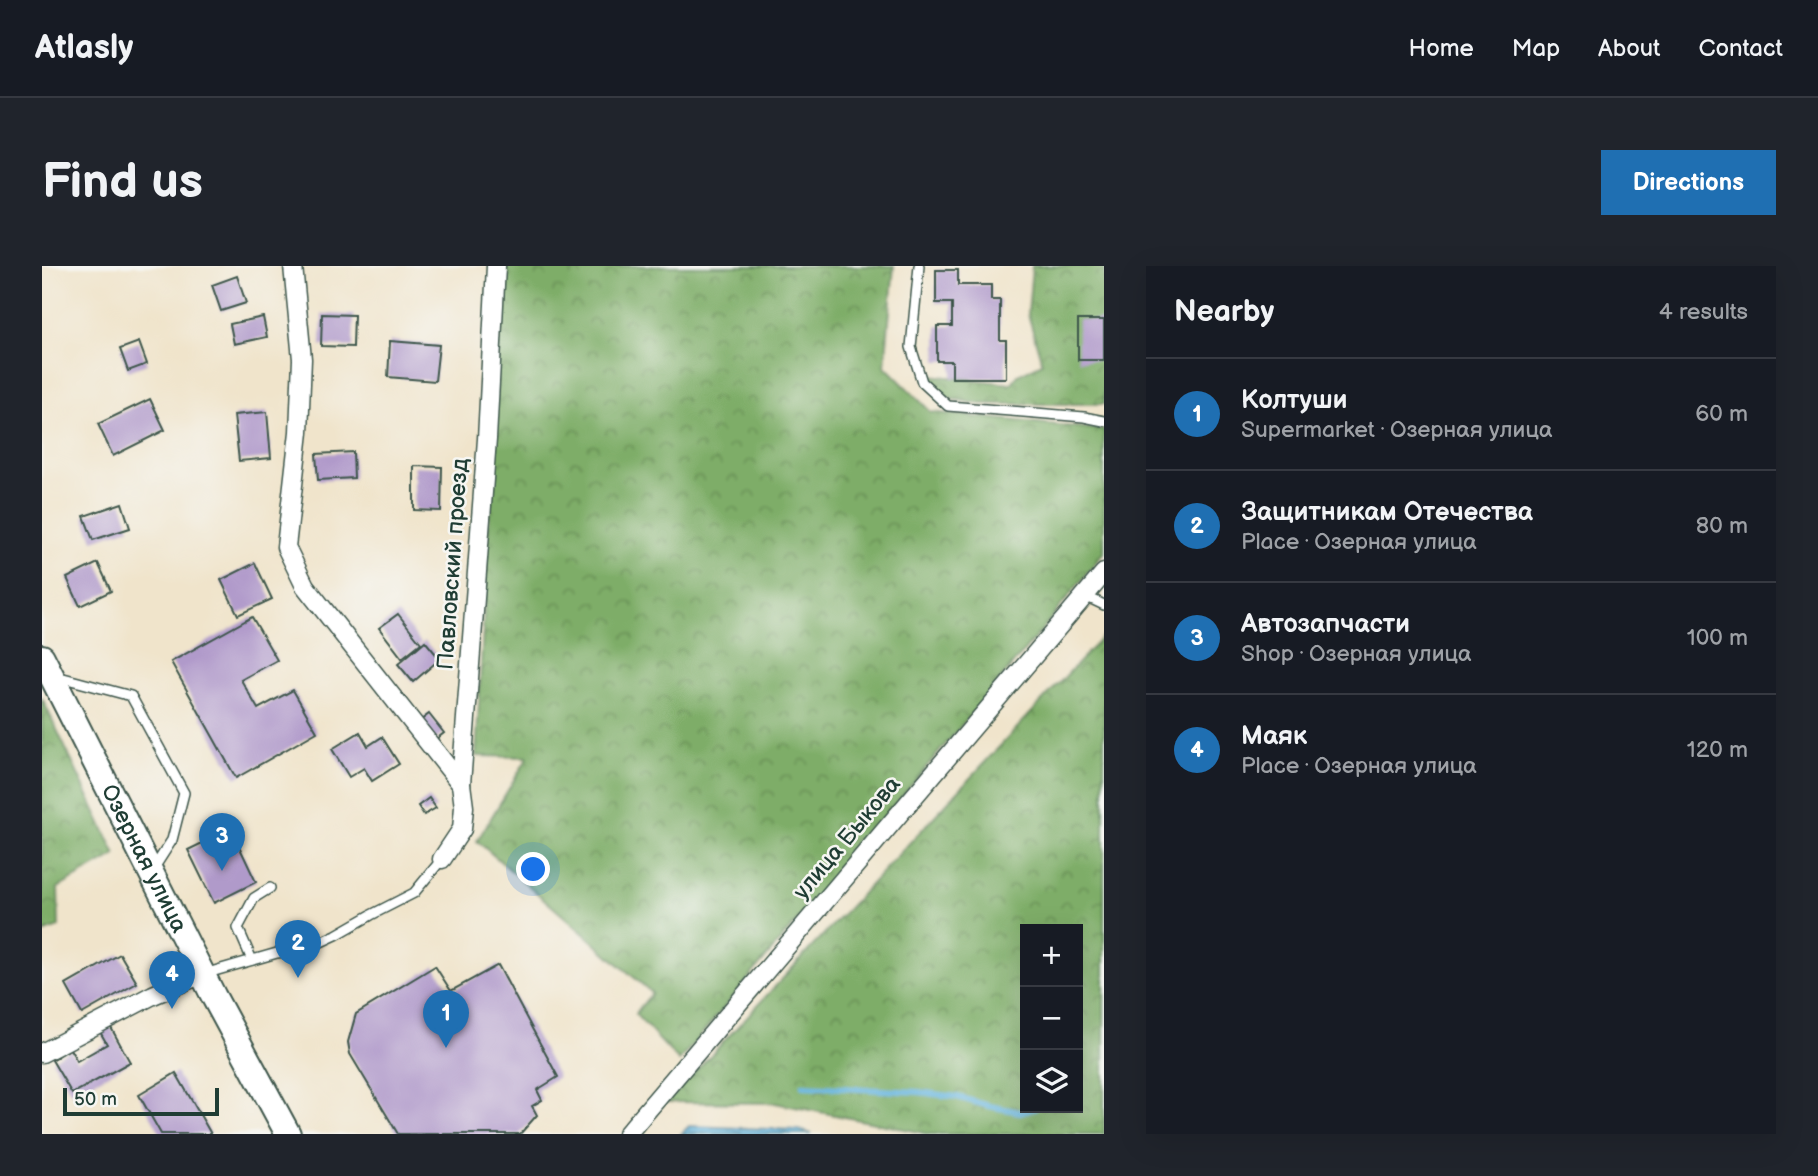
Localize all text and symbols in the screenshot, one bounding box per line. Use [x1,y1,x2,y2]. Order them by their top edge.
text: Atlasly [35,28,133,68]
text: Home [1409,34,1474,63]
text: Map [1512,34,1560,63]
text: About [1598,34,1660,63]
text: Contact [1698,34,1783,63]
button: Directions [1601,150,1776,215]
text: Find us [42,153,203,212]
text: Nearby [1174,294,1274,330]
text: 4 results [1659,298,1748,326]
text: Колтуши [1241,385,1347,416]
text: 1 [1192,400,1202,428]
text: 60 m [1695,400,1748,428]
text: Supermarket · Озерная улица [1241,416,1553,444]
street label: Павловский проезд [432,457,474,671]
text: Защитникам Отечества [1241,497,1533,528]
text: 2 [1190,512,1204,540]
text: 80 m [1696,512,1748,540]
text: Place · Озерная улица [1241,528,1477,556]
text: Автозапчасти [1241,609,1410,640]
text: 3 [1190,624,1204,652]
text: 100 m [1687,624,1748,652]
text: Shop · Озерная улица [1241,640,1472,668]
text: Маяк [1241,721,1307,752]
text: 4 [1190,736,1204,764]
text: 120 m [1687,736,1748,764]
text: Place · Озерная улица [1241,752,1477,780]
street label: улица Быкова [787,771,907,905]
street label: Озерная улица [95,780,193,938]
pin: 3 [199,813,245,871]
your location [516,852,550,886]
pin: 2 [275,920,321,978]
map controls [1020,924,1083,1113]
button: + [1020,924,1083,987]
pin: 4 [149,951,195,1009]
button: − [1020,987,1083,1050]
pin: 1 [423,990,469,1048]
button: layers [1020,1050,1083,1113]
scale bar [63,1085,219,1117]
text: 50 m [74,1088,117,1111]

